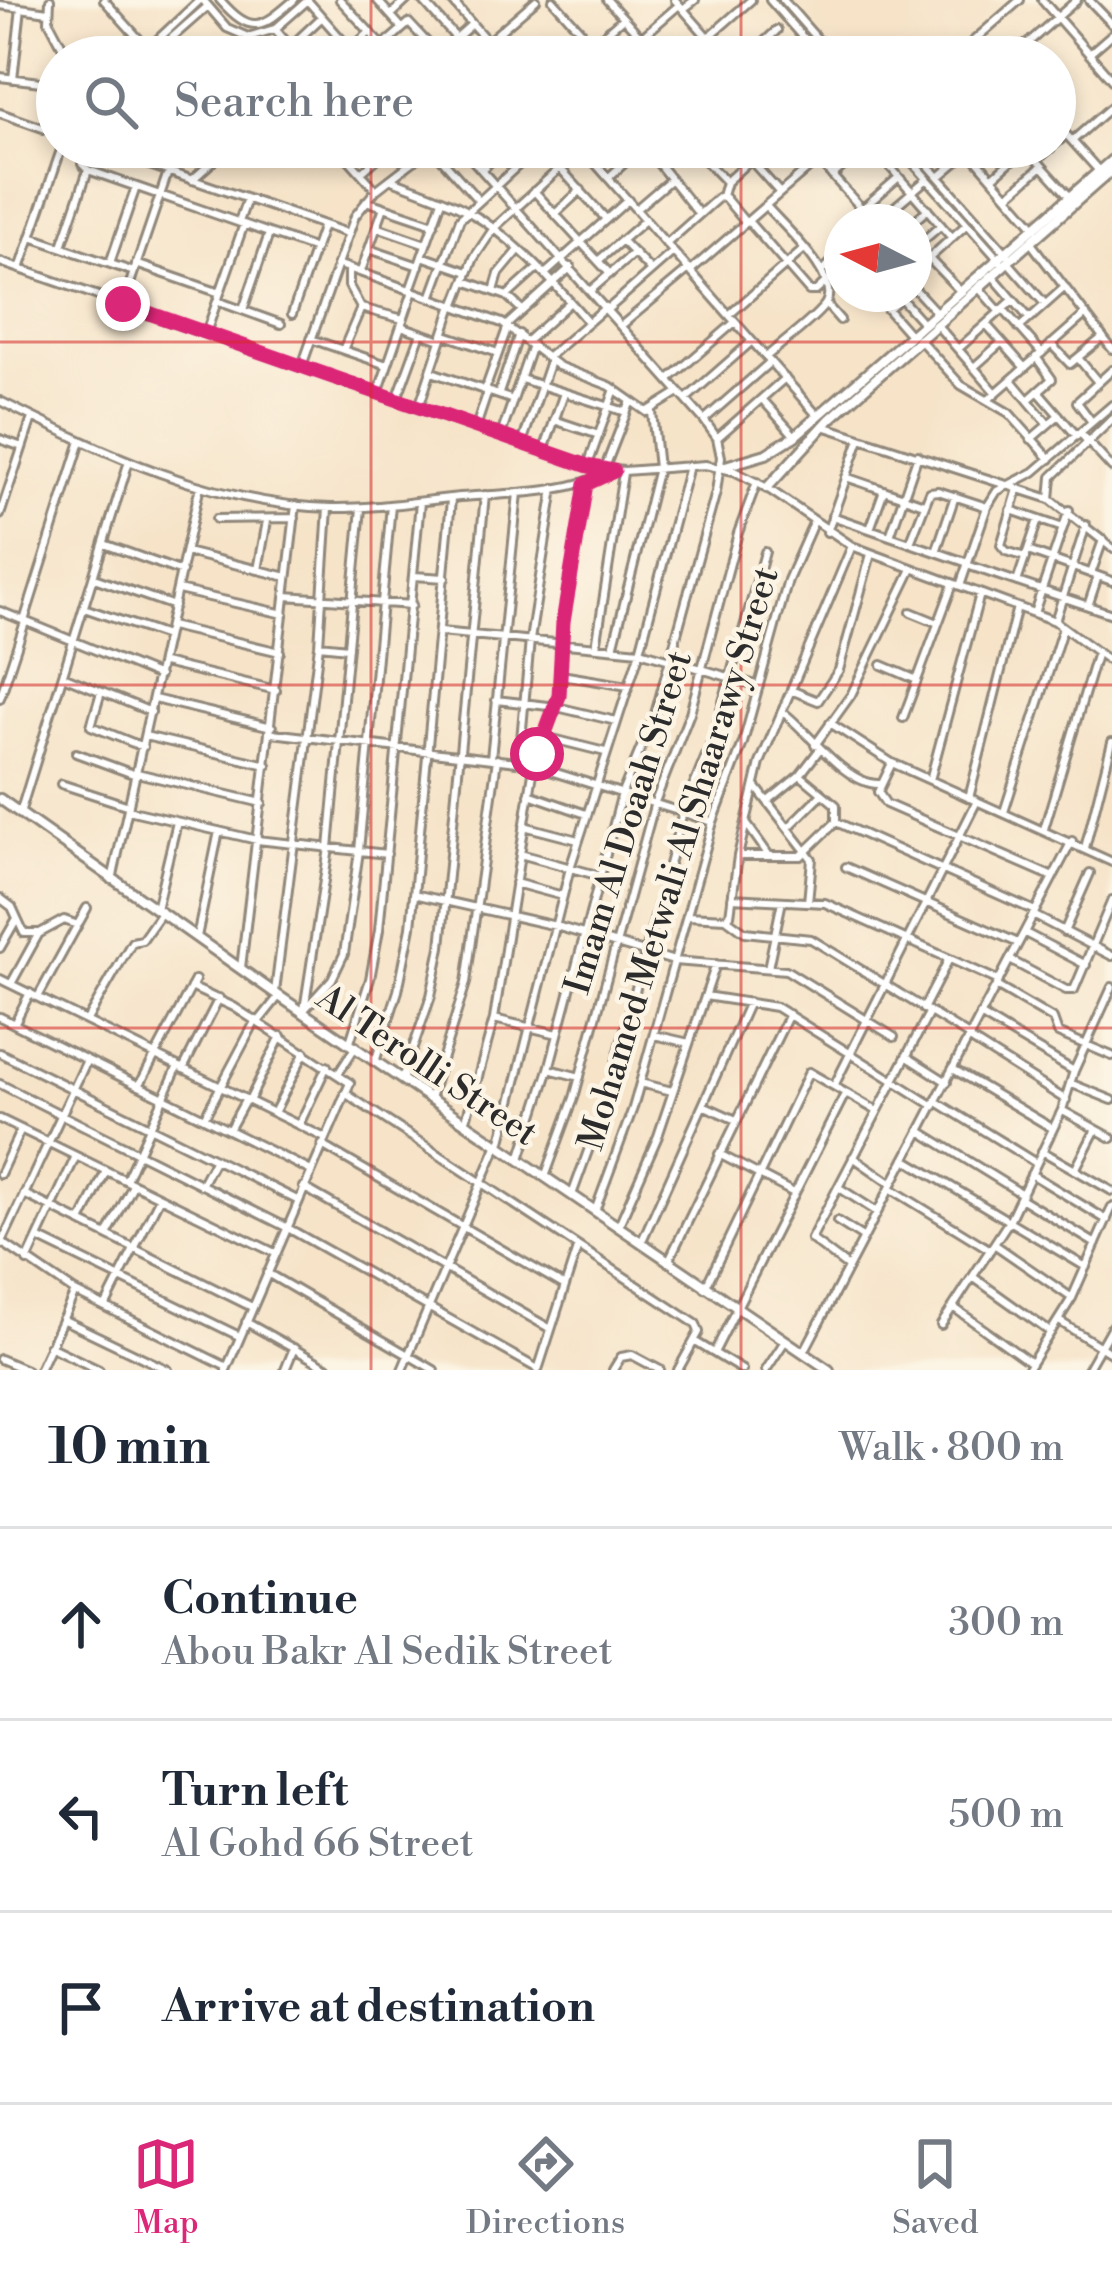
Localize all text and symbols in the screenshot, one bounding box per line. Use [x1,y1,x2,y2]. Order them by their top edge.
search box [36,36,1076,168]
icon: search [78,69,144,135]
text: Search here [174,74,414,131]
north arrow [824,204,932,312]
route end [96,277,150,331]
street label: Mohamed Metwali Al Shaarawy Street [569,561,790,1156]
street label: Imam Al Doaah Street [556,645,703,1000]
route start [510,727,564,781]
street label: Al Terolli Street [307,975,546,1157]
text: 10 min [48,1416,210,1480]
text: Walk · 800 m [839,1424,1064,1473]
text: Continue [162,1571,358,1628]
icon: ahead [48,1591,114,1657]
text: 300 m [949,1599,1064,1648]
text: Abou Bakr Al Sedik Street [162,1628,613,1677]
text: Turn left [162,1763,348,1820]
icon: left [48,1783,114,1849]
text: 500 m [949,1791,1064,1840]
text: Al Gohd 66 Street [162,1820,474,1869]
icon: arrive [48,1975,114,2041]
text: Arrive at destination [162,1979,595,2036]
tab: Map [133,2131,199,2244]
tab: Directions [466,2131,625,2244]
tab: Saved [892,2131,979,2244]

